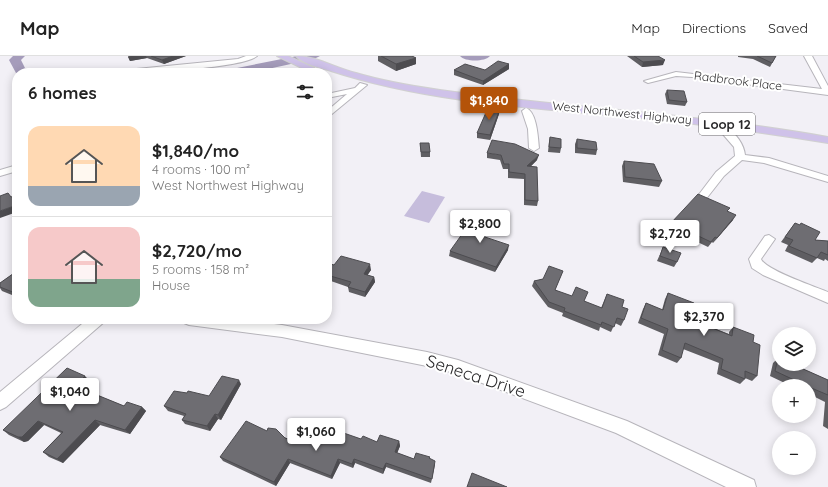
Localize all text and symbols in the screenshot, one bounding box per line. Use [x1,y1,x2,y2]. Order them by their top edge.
text: Map [20,16,59,40]
text: Map [631,19,660,37]
text: Directions [682,19,746,37]
text: Saved [768,19,808,37]
street label: Radbrook Place [693,68,783,93]
icon: filters [294,81,316,103]
text: 6 homes [28,82,97,103]
pin: $1,840 [456,87,522,121]
text: $1,840 [469,92,509,108]
street label: West Northwest Highway [552,98,693,127]
road number: Loop 12 [699,113,755,135]
text: $1,840/mo [152,140,239,161]
icon: home [60,142,108,190]
text: 4 rooms · 100 m² [152,161,250,177]
text: West Northwest Highway [152,177,304,193]
pin: $2,800 [447,210,513,244]
text: $2,800 [459,215,501,231]
pin: $2,720 [637,220,703,254]
text: $2,720 [649,225,691,241]
text: $2,720/mo [152,240,242,261]
icon: home [60,243,108,291]
text: 5 rooms · 158 m² [152,261,249,277]
text: House [152,277,190,293]
pin: $2,370 [671,303,737,337]
text: $2,370 [684,308,724,324]
map controls [772,327,816,475]
button: layers [772,327,816,371]
street label: Seneca Drive [424,350,529,401]
pin: $1,040 [37,378,103,412]
button: + [772,379,816,423]
text: $1,040 [50,383,90,399]
pin: $1,060 [283,418,349,452]
text: $1,060 [296,423,336,439]
button: − [772,431,816,475]

